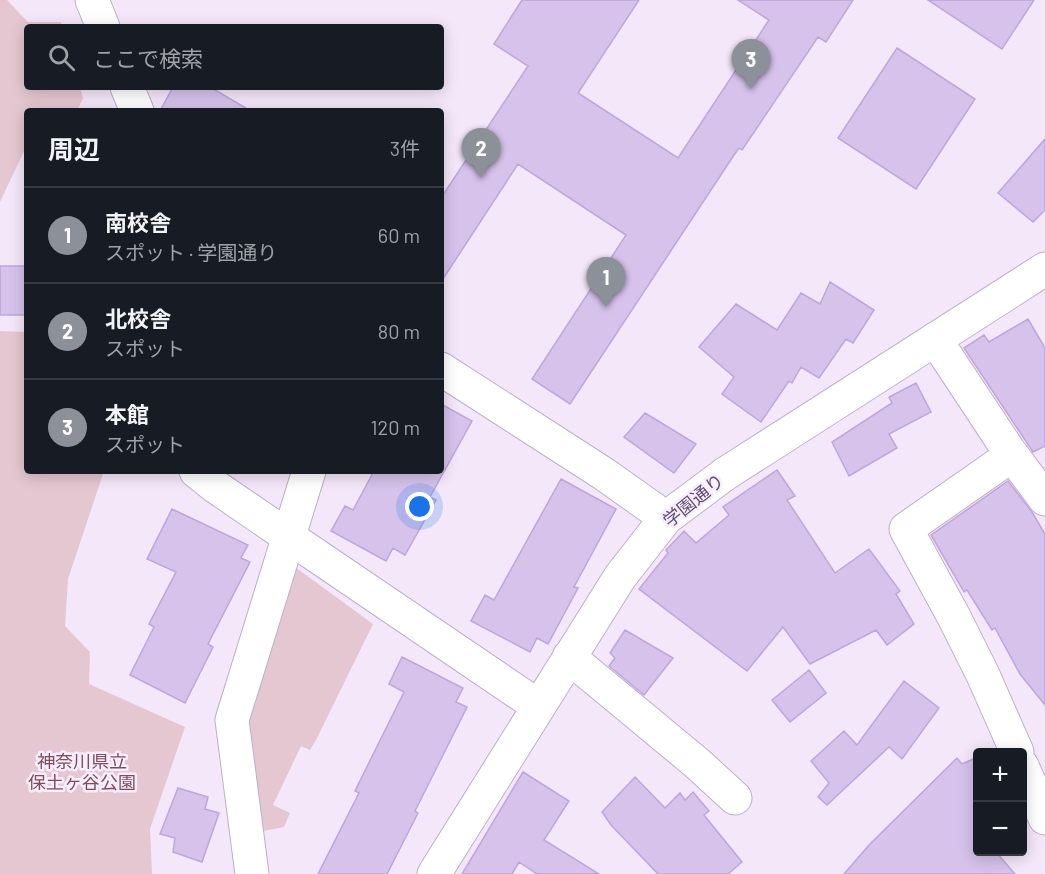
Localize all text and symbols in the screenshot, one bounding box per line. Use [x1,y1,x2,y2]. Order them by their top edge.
search box [24,24,444,90]
pin: 3 [732,40,771,89]
icon: search [45,41,78,74]
text: ここで検索 [93,45,203,71]
pin: 2 [462,128,500,178]
text: 周辺 [48,133,100,164]
text: 3件 [390,136,420,160]
text: 南校舎 [105,209,171,235]
text: 1 [64,223,71,247]
text: 60 m [378,223,420,247]
text: スポット · 学園通り [105,240,277,264]
pin: 1 [586,258,626,307]
text: 北校舎 [105,305,171,331]
text: 2 [62,319,73,343]
text: 80 m [378,319,420,343]
text: スポット [105,336,185,360]
text: 本館 [105,401,149,427]
text: 3 [62,415,73,439]
text: 120 m [370,415,420,439]
text: スポット [105,432,185,456]
street label: 学園通り [658,469,728,531]
your location [405,492,434,521]
map controls [973,748,1027,856]
button: + [973,748,1027,802]
park label: 神奈川県立 保土ヶ谷公園 [28,750,136,793]
button: − [973,802,1027,856]

